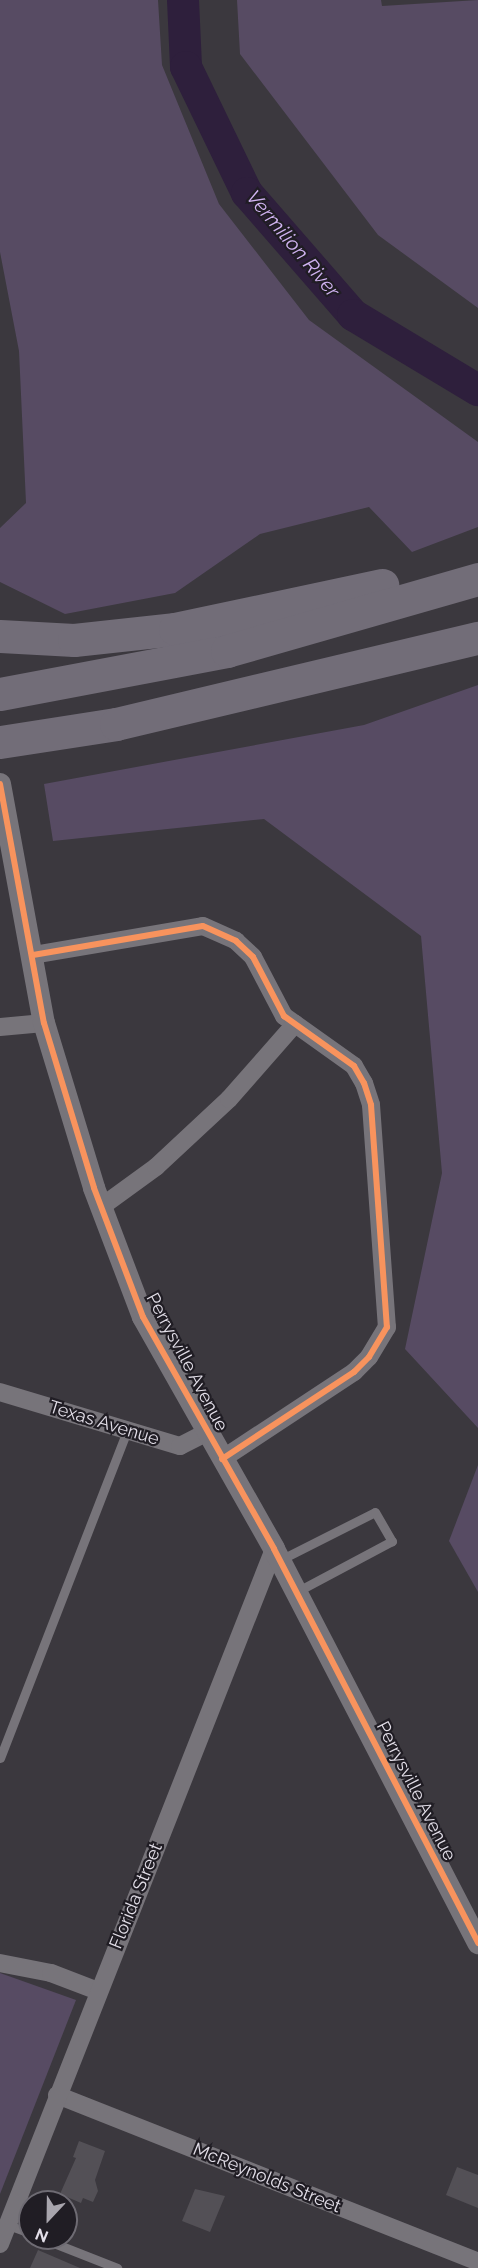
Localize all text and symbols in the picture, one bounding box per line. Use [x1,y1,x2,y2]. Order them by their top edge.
water label: Vermilion River [241,186,345,302]
street label: Perrysville Avenue [141,1289,233,1435]
street label: Texas Avenue [46,1396,162,1450]
street label: Perrysville Avenue [371,1718,461,1864]
street label: Florida Street [105,1840,167,1952]
street label: McReynolds Street [190,2138,344,2218]
north arrow [18,2190,78,2250]
text: N [33,2224,51,2246]

